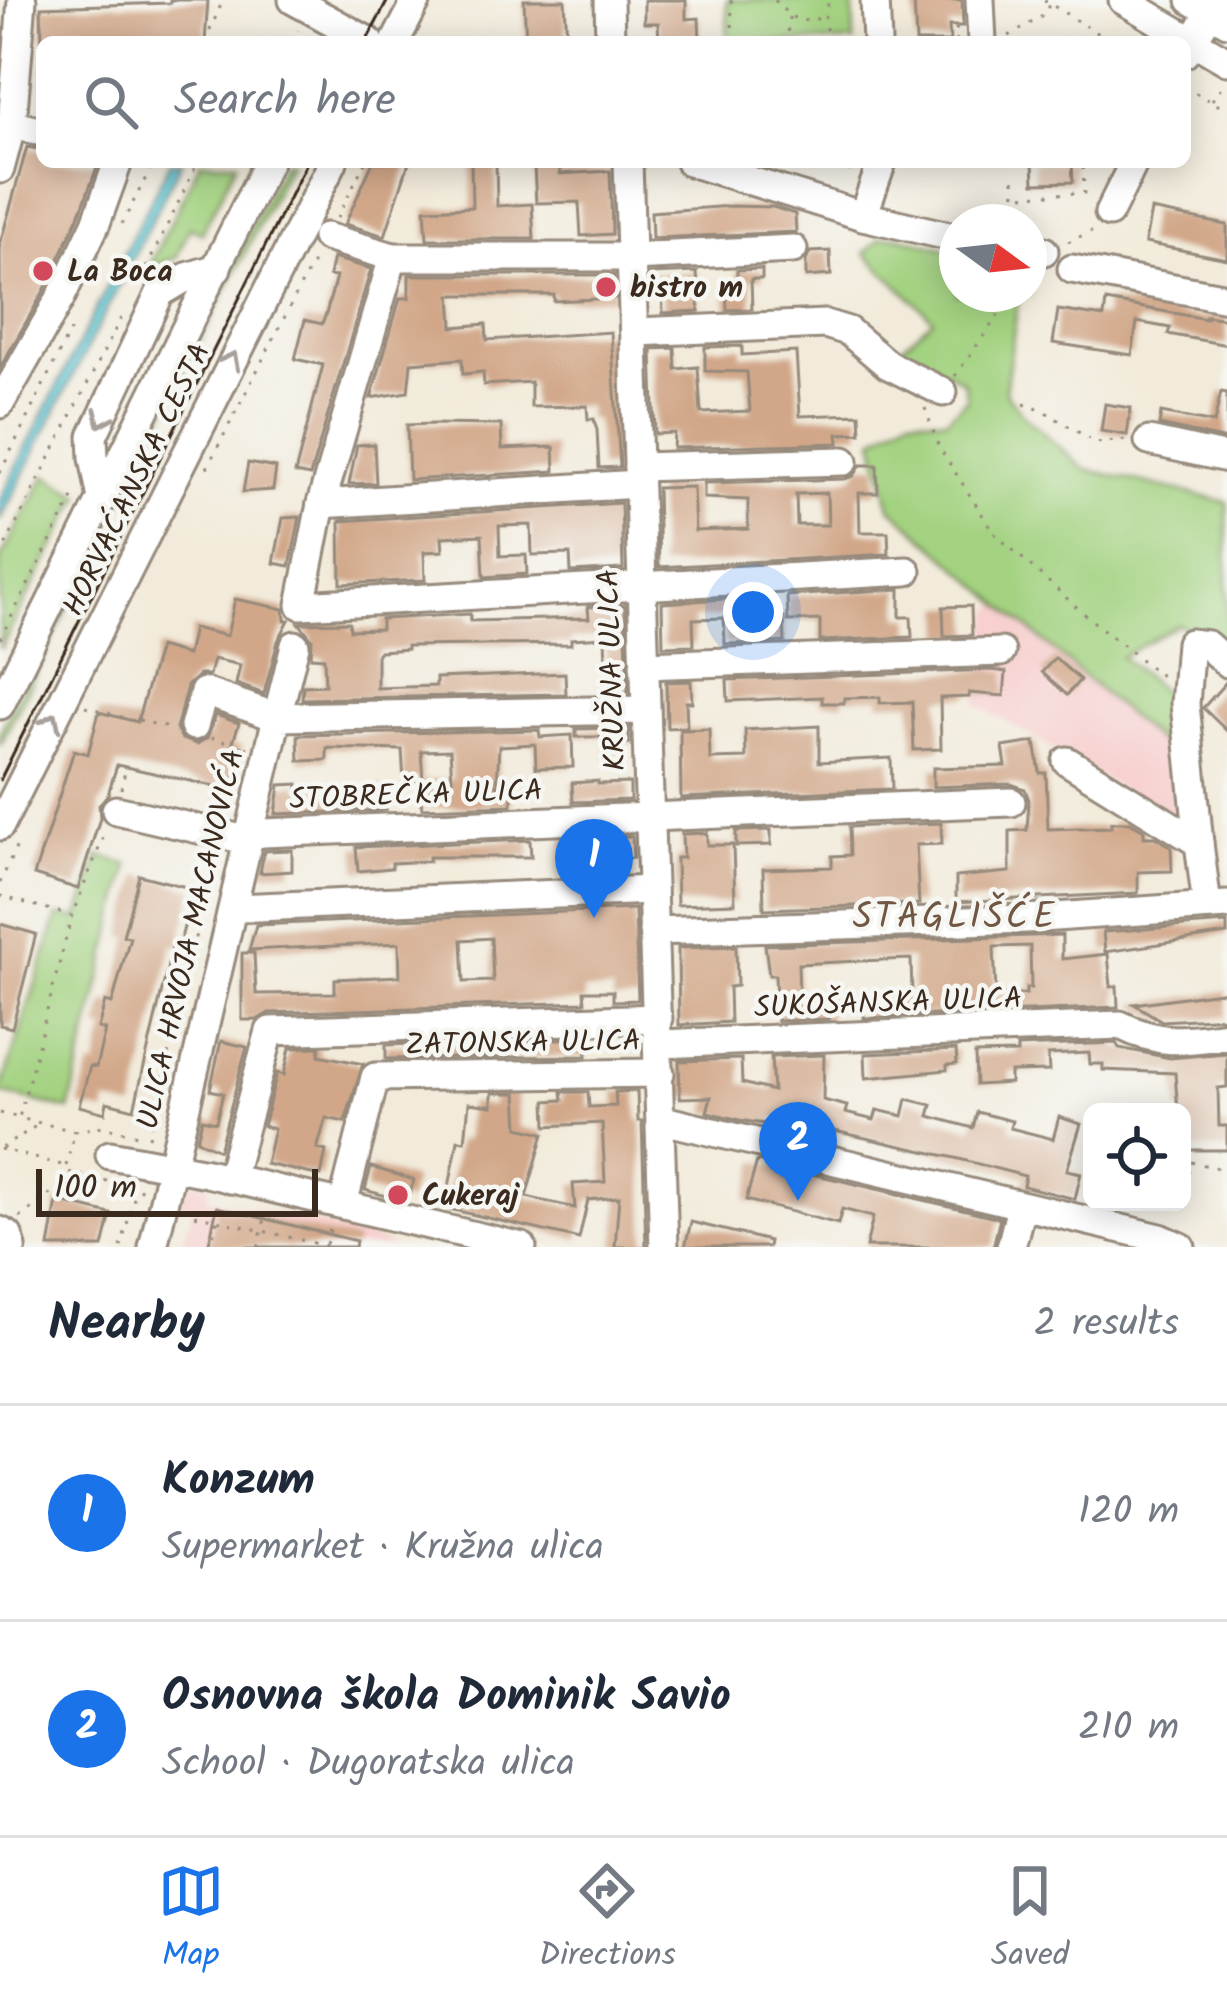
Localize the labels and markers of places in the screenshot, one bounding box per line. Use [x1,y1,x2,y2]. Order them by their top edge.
place label: La Boca [67,249,173,297]
marker: La Boca [30,258,56,284]
place label: bistro m [630,265,743,313]
marker: bistro m [593,274,619,300]
pin: 1 [555,819,633,918]
pin: 2 [759,1102,837,1201]
place label: Cukeraj [422,1173,521,1221]
marker: Cukeraj [385,1182,411,1208]

